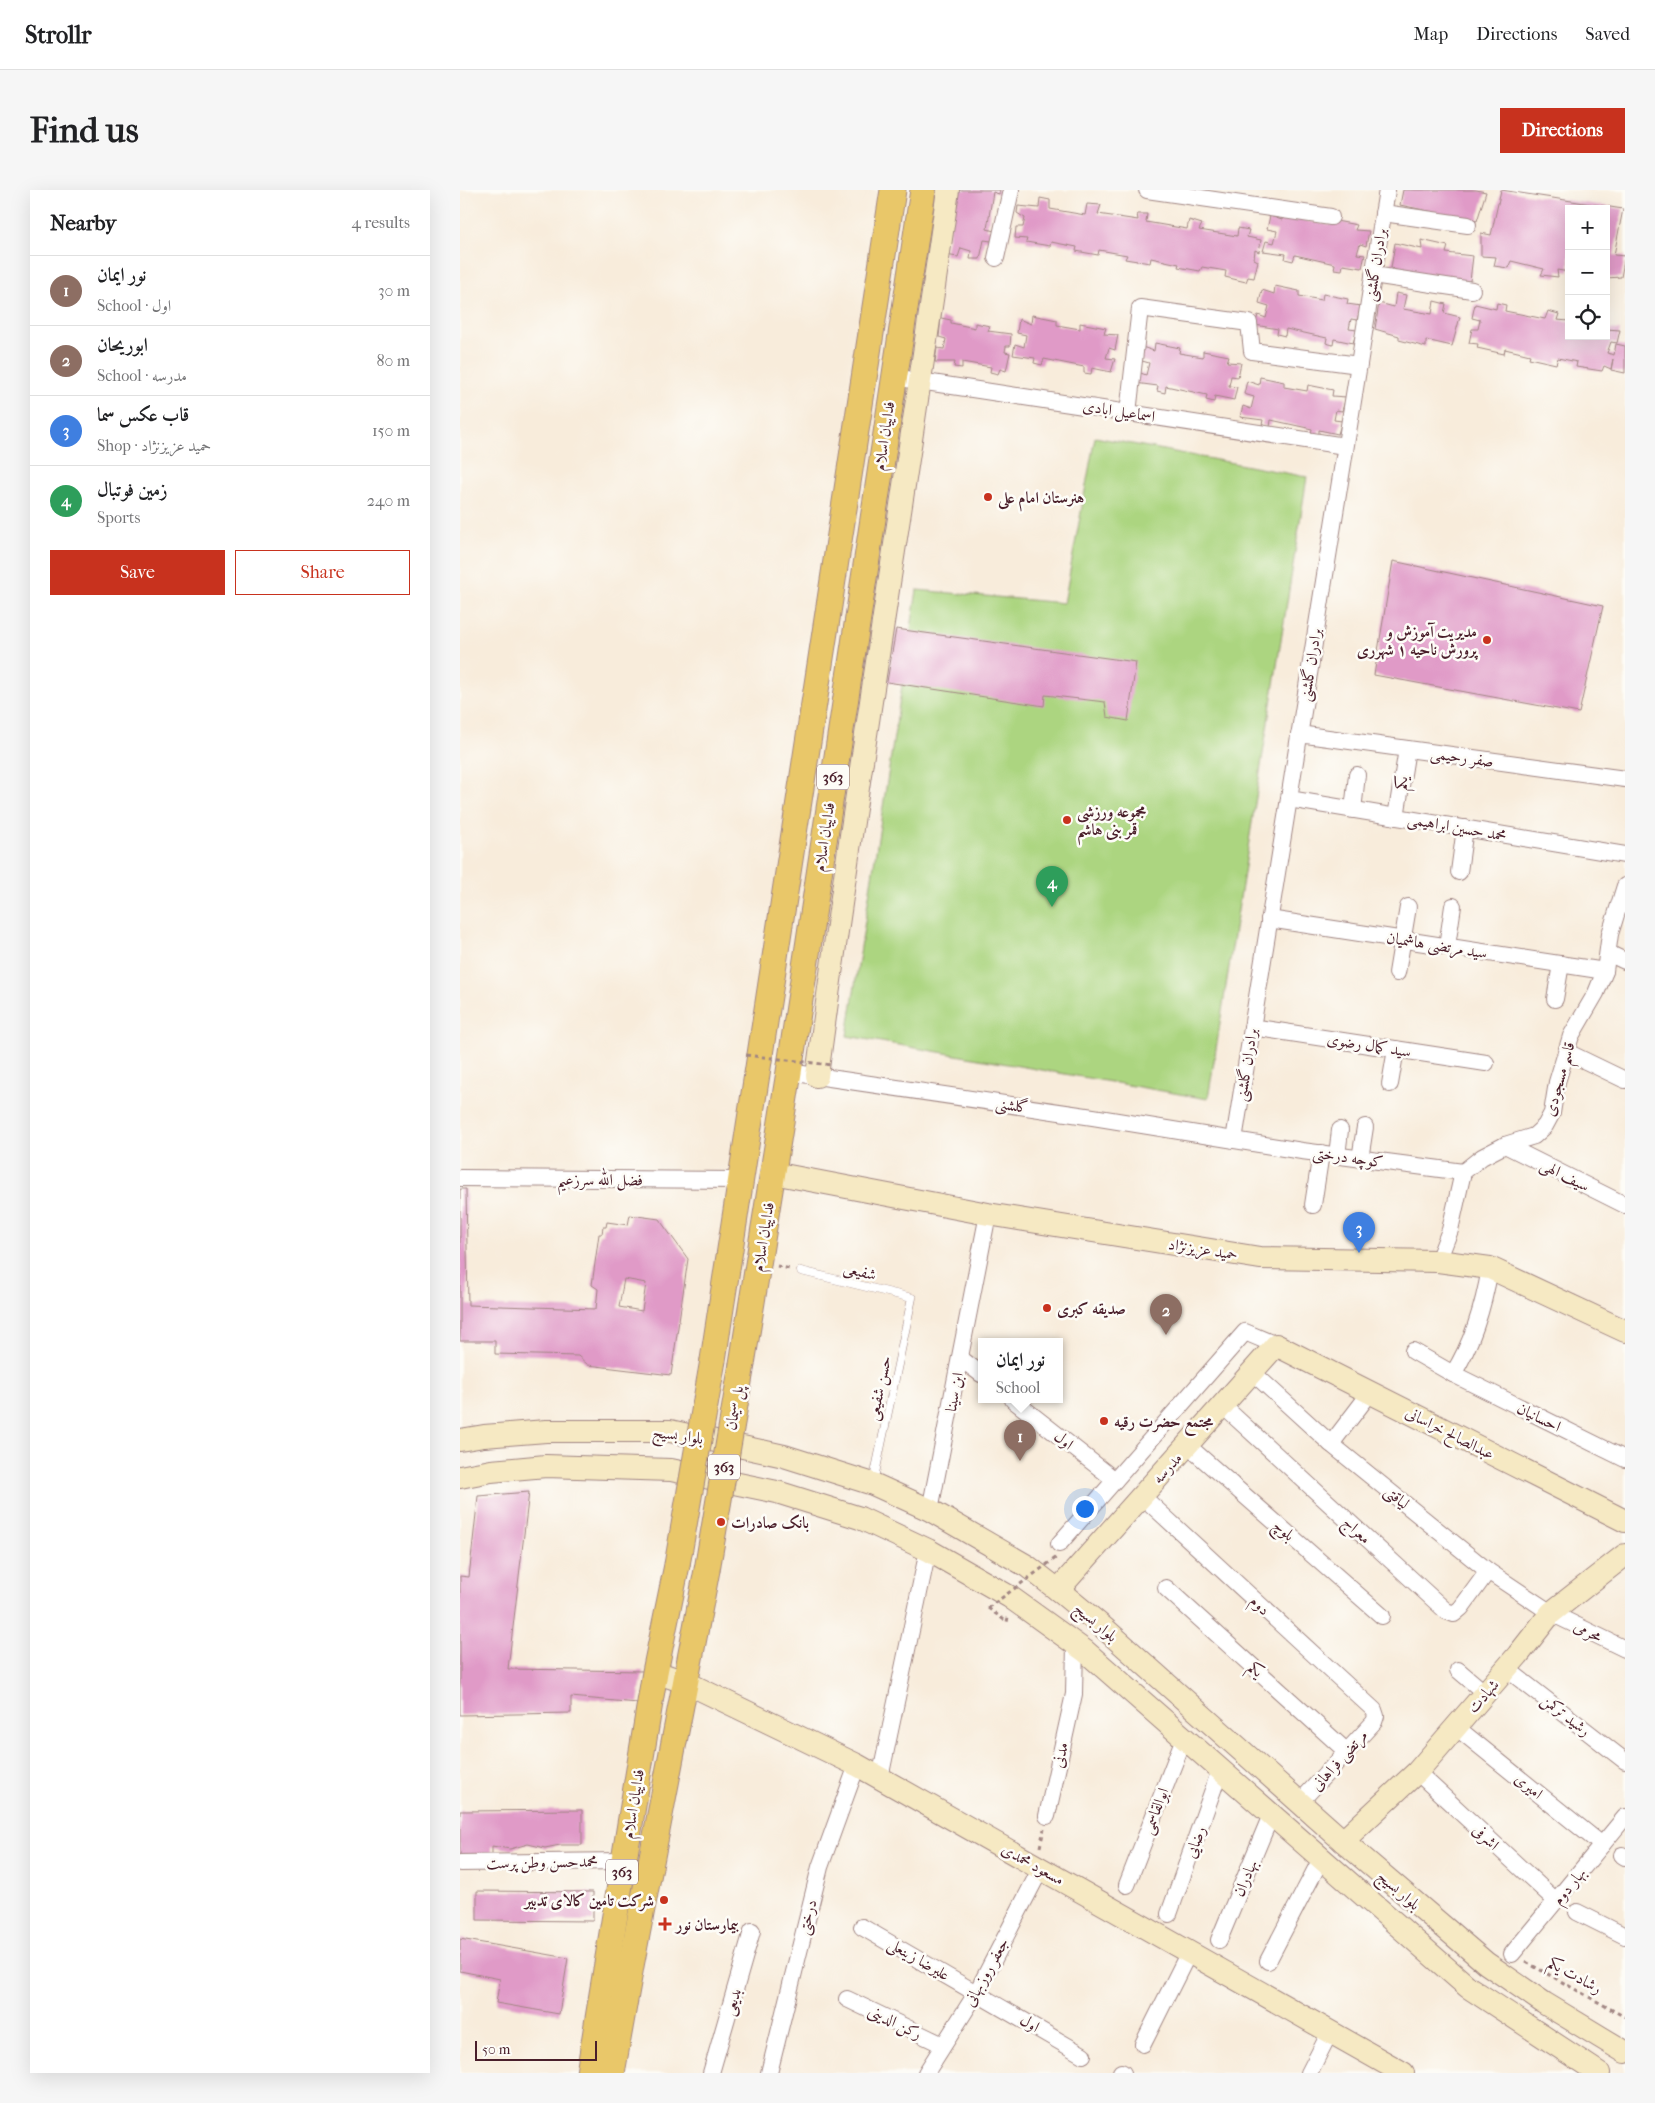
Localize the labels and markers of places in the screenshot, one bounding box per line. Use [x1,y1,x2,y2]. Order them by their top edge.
place label: هنرستان امام علی [997,488,1084,512]
marker: هنرستان امام علی [982,491,994,503]
place label: مدیریت آموزش و پرورش ناحیه ۱ شهرری [1357,622,1479,660]
marker: مدیریت آموزش و پرورش ناحیه ۱ شهرری [1481,634,1493,646]
place label: مجموعه ورزشی قمر بنی هاشم [1077,802,1146,846]
marker: مجموعه ورزشی قمر بنی هاشم [1061,814,1073,826]
pin: 4 [1036,866,1068,907]
pin: 3 [1343,1212,1375,1253]
pin: 2 [1150,1294,1182,1335]
place label: صدیقه کبری [1057,1299,1126,1319]
marker: صدیقه کبری [1041,1302,1053,1314]
place label: مجتمع حضرت رقیه [1114,1412,1213,1437]
marker: مجتمع حضرت رقیه [1098,1415,1110,1427]
pin: 1 [1004,1420,1036,1461]
place label: بانک صادرات [731,1513,809,1532]
marker: بانک صادرات [715,1516,727,1528]
place label: شرکت تامین کالای تدبیر [523,1891,654,1912]
marker: شرکت تامین کالای تدبیر [658,1894,670,1906]
place label: بیمارستان نور [674,1915,739,1935]
marker: بیمارستان نور [658,1917,672,1931]

